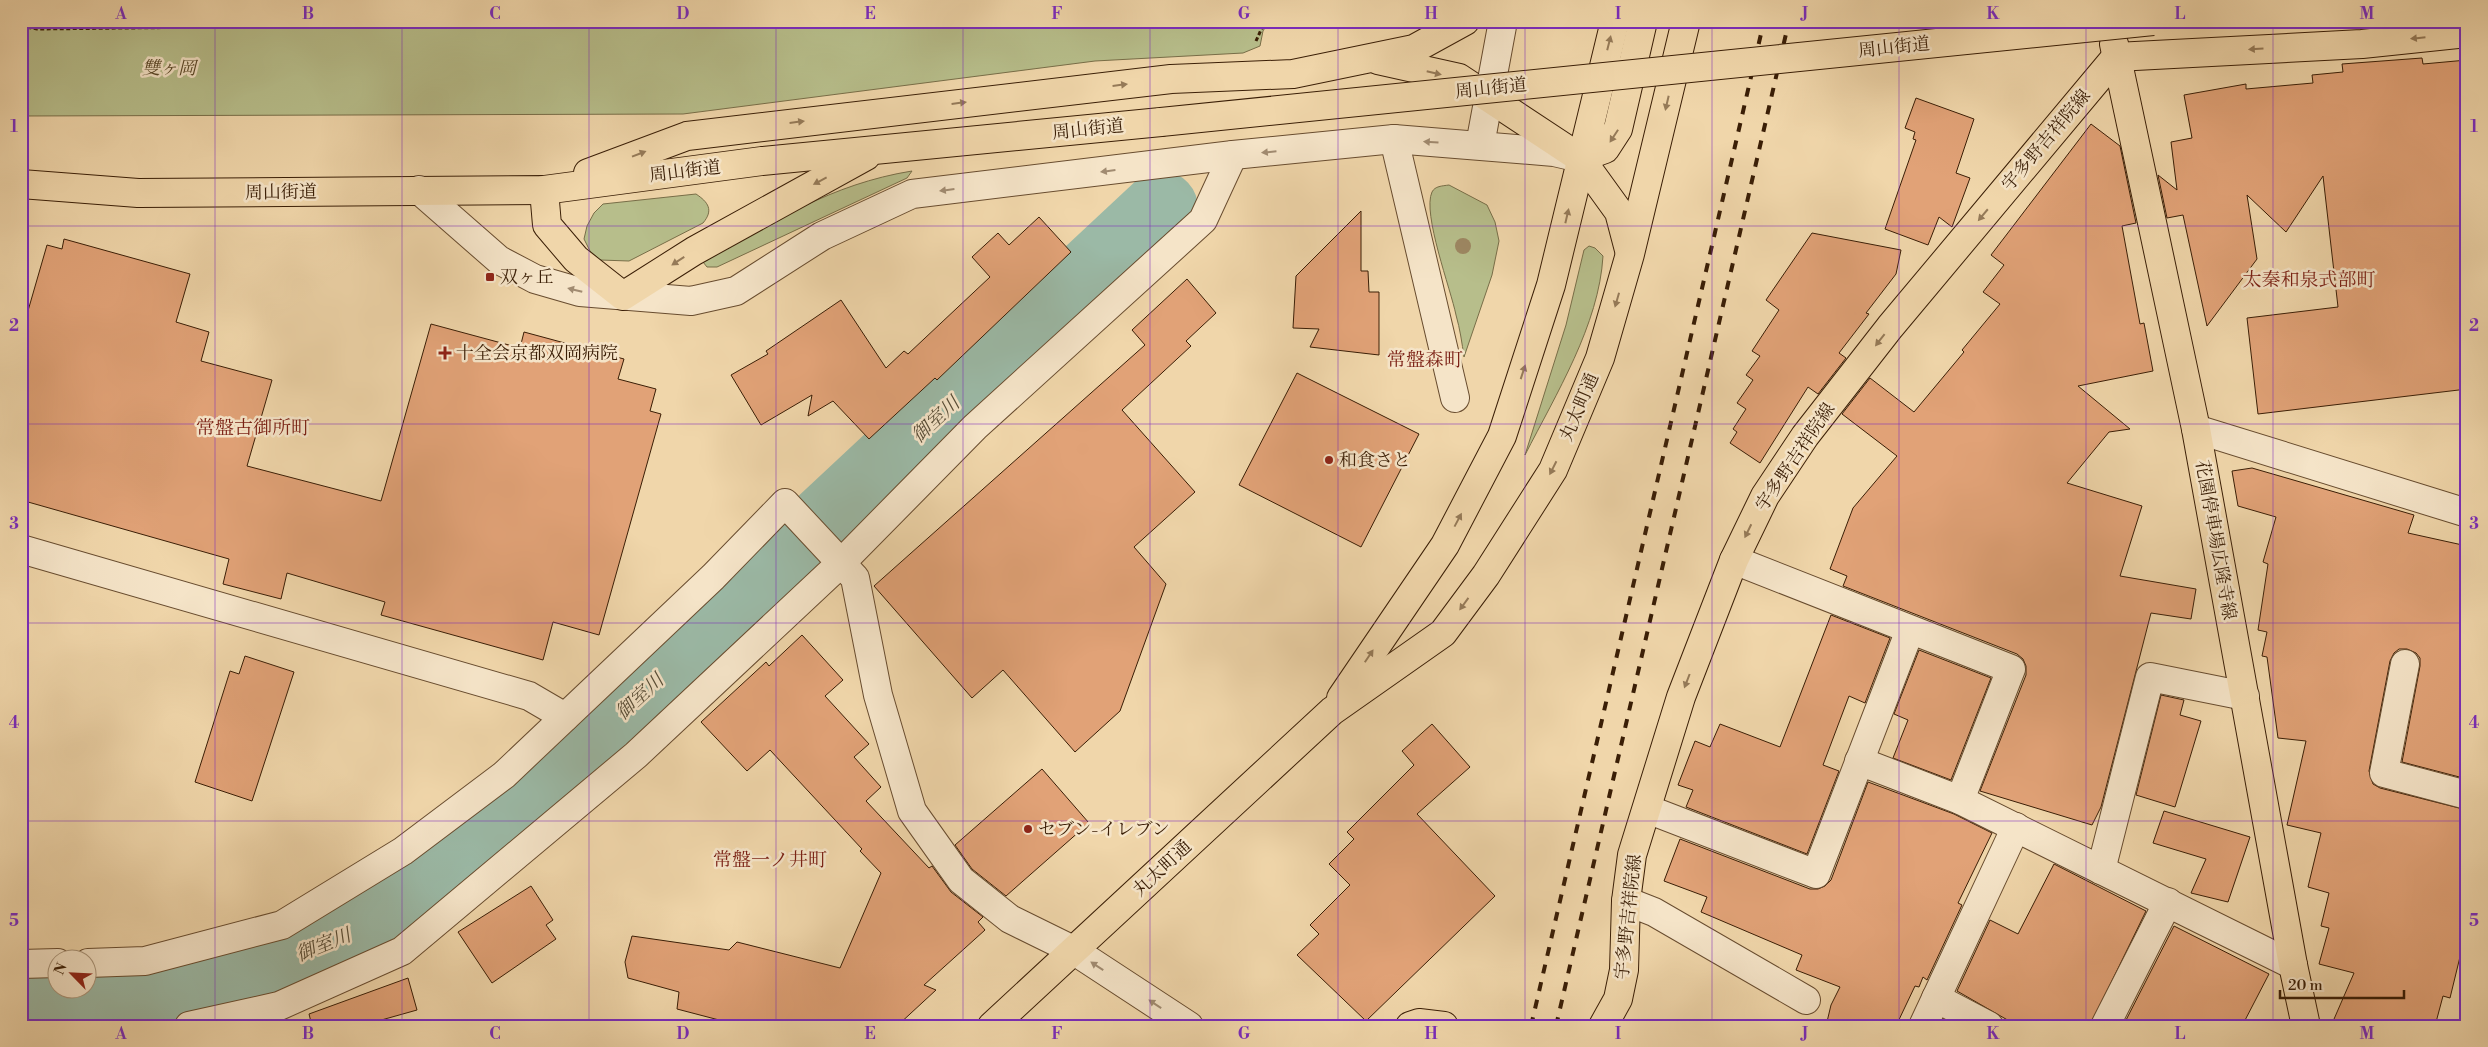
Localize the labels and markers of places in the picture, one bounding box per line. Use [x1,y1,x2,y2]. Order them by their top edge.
place label: 双ヶ丘 [500,266,554,289]
marker: 双ヶ丘 [484,271,496,283]
place label: 十全会京都双岡病院 [456,342,618,365]
marker: 十全会京都双岡病院 [438,346,452,360]
place label: 和食さと [1339,449,1411,472]
marker: 和食さと [1323,454,1335,466]
place label: セブン-イレブン [1038,818,1170,841]
marker: セブン-イレブン [1022,823,1034,835]

